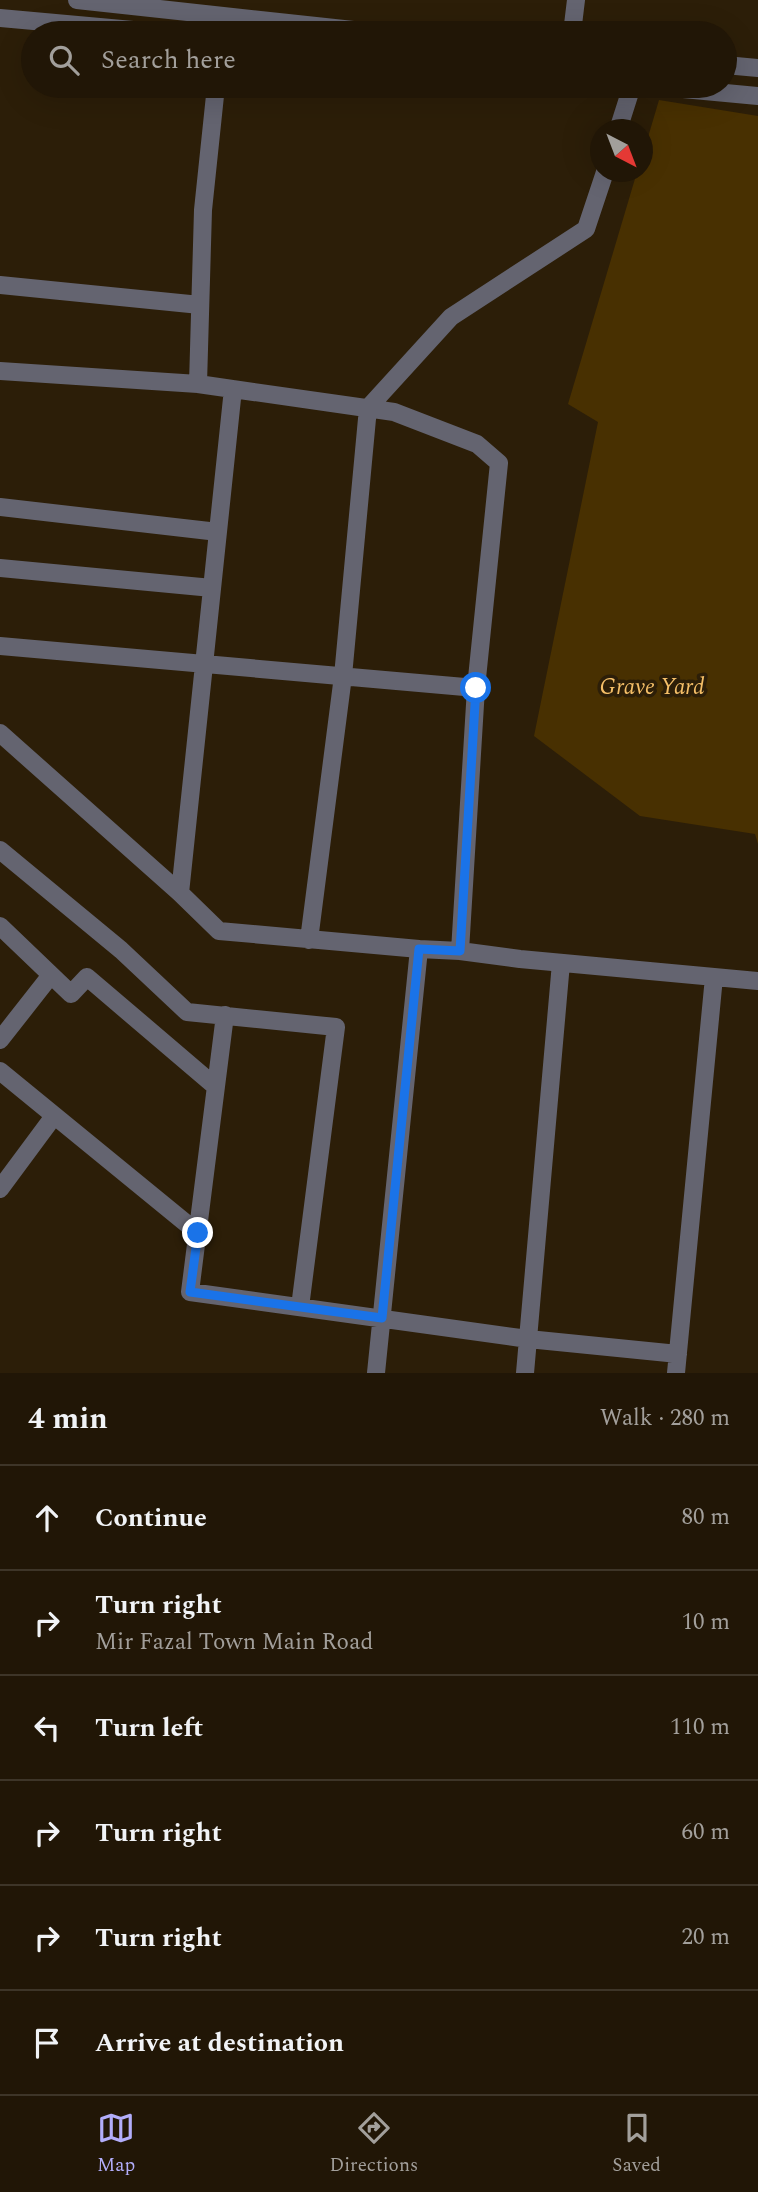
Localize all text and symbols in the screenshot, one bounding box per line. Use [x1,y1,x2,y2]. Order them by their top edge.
search box [21,21,737,98]
text: Search here [101,40,236,80]
icon: search [45,41,83,79]
north arrow [590,119,653,182]
park label: Grave Yard [599,670,705,705]
route start [460,672,491,703]
route end [182,1217,213,1248]
text: 4 min [28,1396,108,1442]
text: Walk · 280 m [600,1401,730,1436]
text: Continue [95,1498,207,1538]
icon: ahead [28,1499,66,1537]
text: 80 m [681,1500,730,1535]
text: Turn right [95,1585,222,1625]
icon: right [28,1604,66,1642]
text: 10 m [681,1605,730,1640]
text: Mir Fazal Town Main Road [95,1625,373,1660]
text: Turn left [95,1708,203,1748]
icon: left [28,1709,66,1747]
text: 110 m [670,1710,730,1745]
text: Turn right [95,1813,222,1853]
icon: right [28,1814,66,1852]
text: 60 m [681,1815,730,1850]
text: Turn right [95,1918,222,1958]
icon: right [28,1919,66,1957]
text: 20 m [681,1920,730,1955]
text: Arrive at destination [95,2023,344,2063]
icon: arrive [28,2024,66,2062]
tab: Map [97,2109,135,2180]
tab: Directions [329,2109,418,2180]
tab: Saved [612,2109,661,2180]

